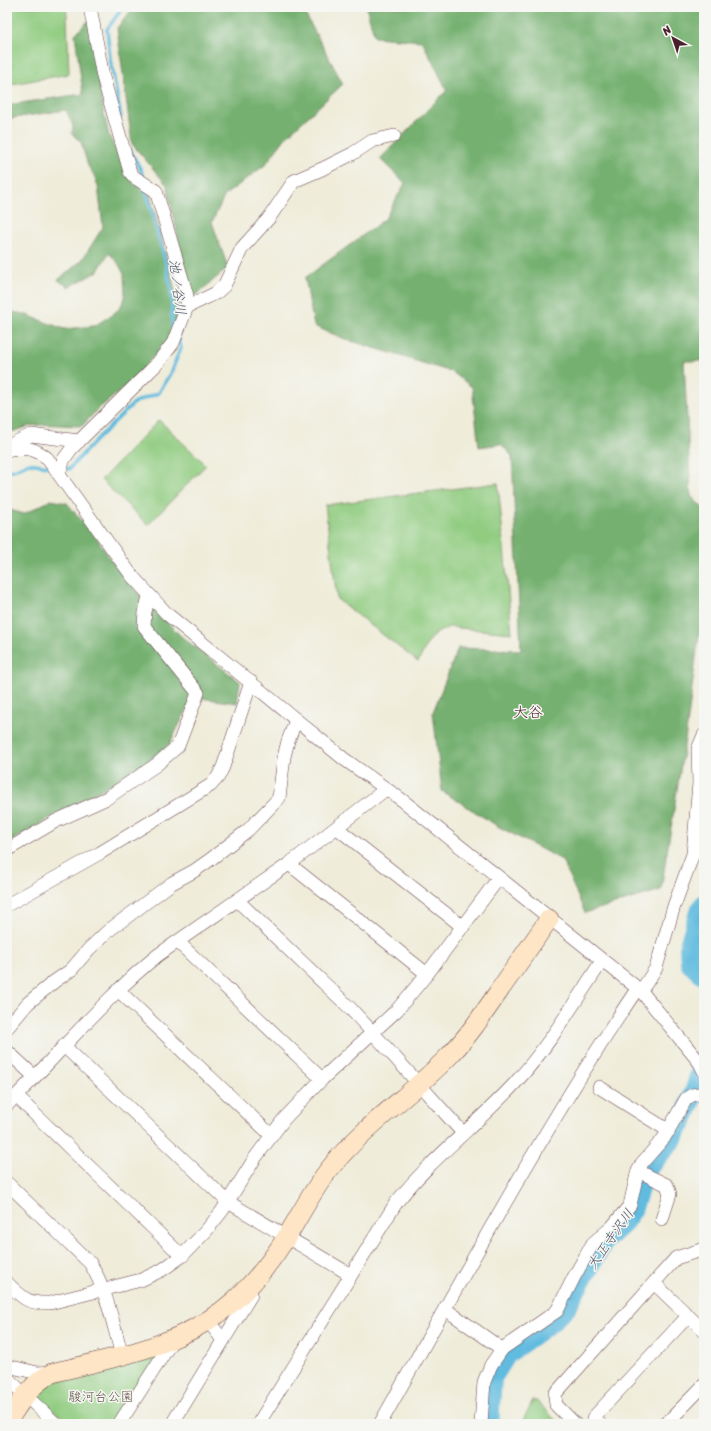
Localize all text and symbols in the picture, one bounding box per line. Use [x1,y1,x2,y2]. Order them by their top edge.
north arrow [653,18,693,58]
text: N [657,21,676,41]
water label: 池ノ谷川 [162,258,193,316]
district label: 大谷 [513,699,543,725]
water label: 大正寺沢川 [580,1203,641,1275]
park label: 駿河台公園 [68,1385,134,1408]

